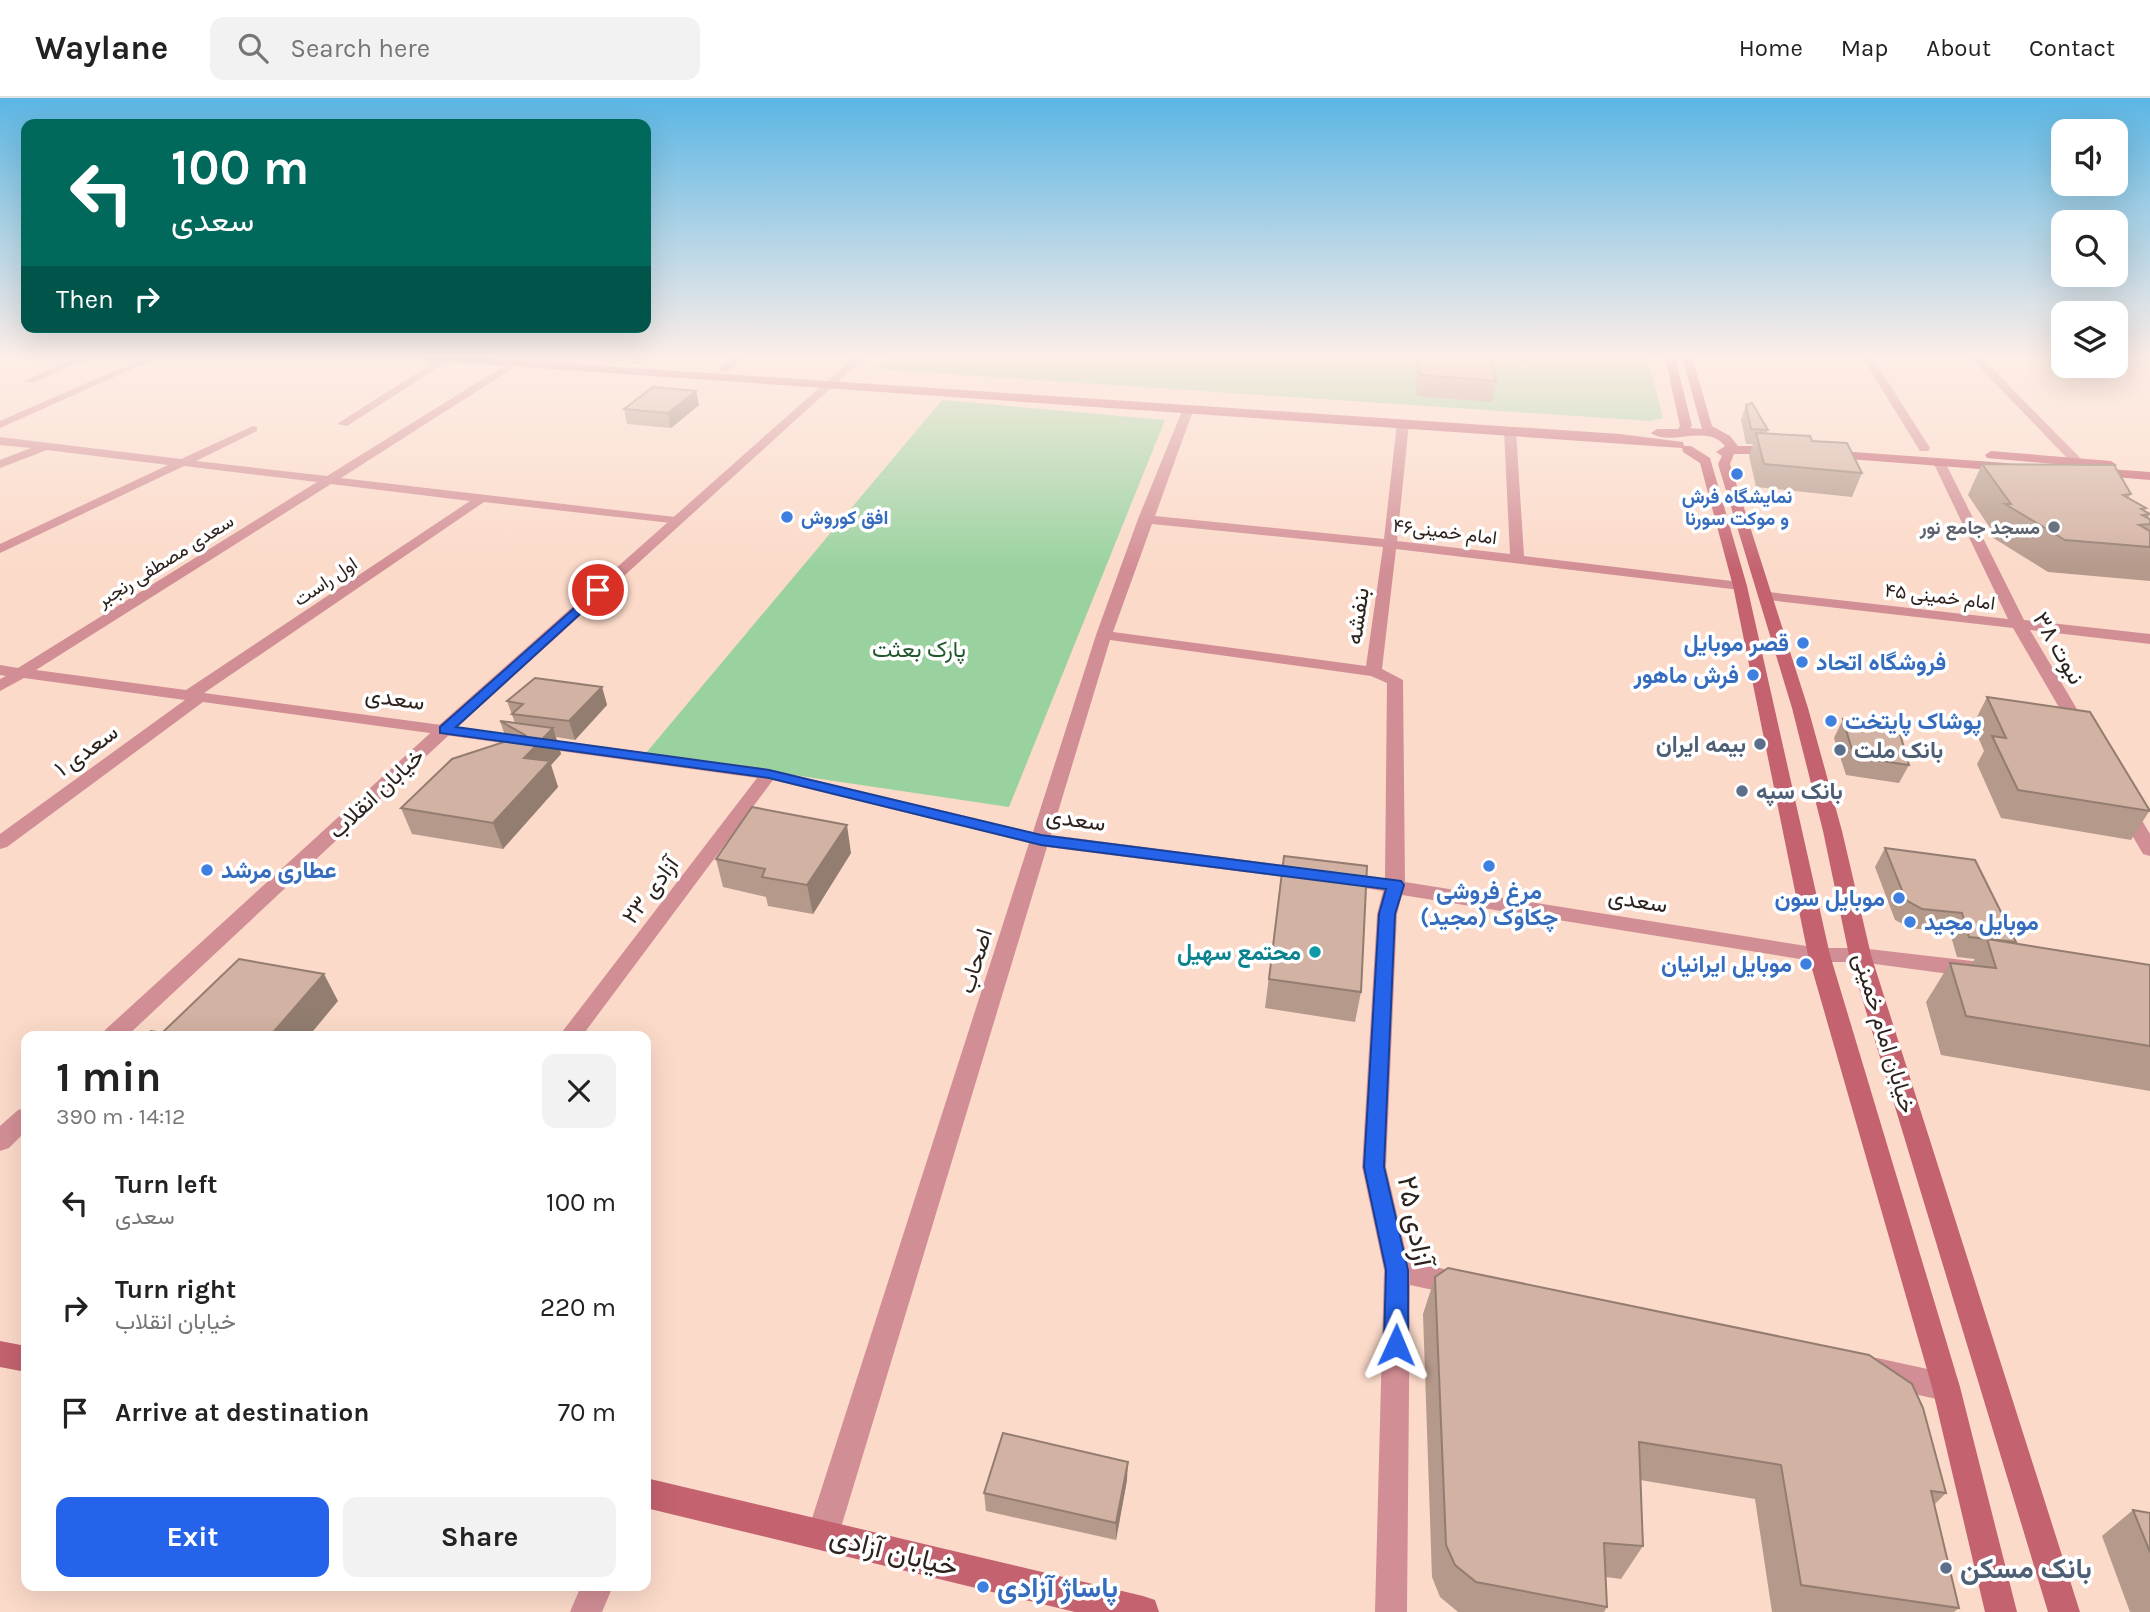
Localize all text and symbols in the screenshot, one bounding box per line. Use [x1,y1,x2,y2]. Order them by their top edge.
search box [210,17,700,80]
text: Waylane [35,29,168,67]
icon: search [234,29,272,67]
text: Search here [290,33,430,64]
text: Home [1739,34,1803,62]
text: Map [1841,34,1888,62]
text: About [1926,34,1991,62]
text: Contact [2029,34,2115,62]
map controls [2051,119,2128,378]
button: sound [2051,119,2128,196]
text: 100 m [171,139,309,196]
icon: left [56,147,147,238]
text: سعدی [171,202,254,239]
button: search [2051,210,2128,287]
icon: right [128,280,166,318]
text: Then [56,284,114,315]
button: layers [2051,301,2128,378]
marker: نمایشگاه فرش و موکت سورنا [1729,466,1745,482]
place label: نمایشگاه فرش و موکت سورنا [1682,486,1792,531]
place label: افق کوروش [801,507,888,530]
marker: افق کوروش [779,509,795,525]
street label: سعدی مصطفی رنجبر [92,510,238,612]
street label: امام خمینی۴۶ [1391,515,1498,550]
place label: مسجد جامع نور [1919,517,2040,541]
marker: مسجد جامع نور [2046,519,2062,535]
street label: اول راست [290,553,361,611]
pin [568,560,628,620]
icon: arrive [579,571,617,609]
street label: امام خمینی ۴۵ [1883,579,1996,616]
street label: بنفشه [1340,586,1375,646]
street label: نبوت ۳۸ [2026,607,2090,690]
place label: قصر موبایل [1684,630,1789,658]
marker: قصر موبایل [1795,635,1811,651]
park label: پارک بعثت [872,636,966,665]
place label: فروشگاه اتحاد [1816,649,1946,677]
marker: فروشگاه اتحاد [1794,654,1810,670]
place label: فرش ماهور [1633,662,1739,690]
marker: فرش ماهور [1745,667,1761,683]
street label: سعدی [363,681,426,716]
place label: پوشاک پایتخت [1845,708,1982,737]
marker: پوشاک پایتخت [1823,713,1839,729]
street label: سعدی ۱ [49,718,123,782]
place label: بیمه ایران [1656,731,1746,759]
marker: بیمه ایران [1752,736,1768,752]
place label: بانک ملت [1854,737,1943,764]
street label: خیابان انقلاب [323,742,430,844]
marker: بانک ملت [1832,742,1848,758]
place label: بانک سپه [1756,778,1843,807]
marker: بانک سپه [1734,783,1750,799]
street label: سعدی [1044,802,1107,837]
street label: آزادی ۲۳ [616,850,686,930]
place label: عطاری مرشد [221,857,336,885]
marker: مرغ فروشی چکاوک (مجید) [1481,858,1497,874]
marker: عطاری مرشد [199,862,215,878]
place label: مرغ فروشی چکاوک (مجید) [1420,878,1558,933]
street label: سعدی [1606,882,1670,919]
place label: موبایل سون [1774,885,1885,913]
marker: موبایل سون [1891,890,1907,906]
place label: موبایل مجید [1924,909,2039,937]
marker: موبایل مجید [1902,914,1918,930]
street label: اصحاب [953,925,998,997]
place label: محتمع سهیل [1177,939,1301,968]
marker: محتمع سهیل [1307,944,1323,960]
street label: خیابان امام خمینی [1846,950,1922,1117]
place label: موبایل ایرانیان [1661,951,1792,979]
marker: موبایل ایرانیان [1798,956,1814,972]
text: 1 min [56,1052,161,1102]
button: close [542,1054,616,1128]
text: 390 m · 14:12 [56,1103,185,1130]
text: Turn left [115,1169,217,1200]
street label: آزادی ۲۵ [1390,1173,1441,1272]
icon: left [56,1184,94,1222]
text: 100 m [546,1187,616,1218]
text: سعدی [115,1203,175,1230]
text: Turn right [115,1274,236,1305]
icon: right [56,1289,94,1327]
text: 220 m [540,1292,616,1323]
text: خیابان انقلاب [115,1308,236,1335]
position arrow [1359,1308,1433,1382]
icon: arrive [56,1394,94,1432]
text: Arrive at destination [115,1397,369,1428]
text: 70 m [558,1397,616,1428]
button: Exit [56,1497,329,1577]
button: Share [343,1497,616,1577]
street label: خیابان آزادی [826,1520,962,1584]
place label: بانک مسکن [1960,1552,2092,1585]
marker: بانک مسکن [1938,1560,1954,1576]
place label: پاساژ آزادی [997,1571,1118,1607]
marker: پاساژ آزادی [975,1579,991,1595]

